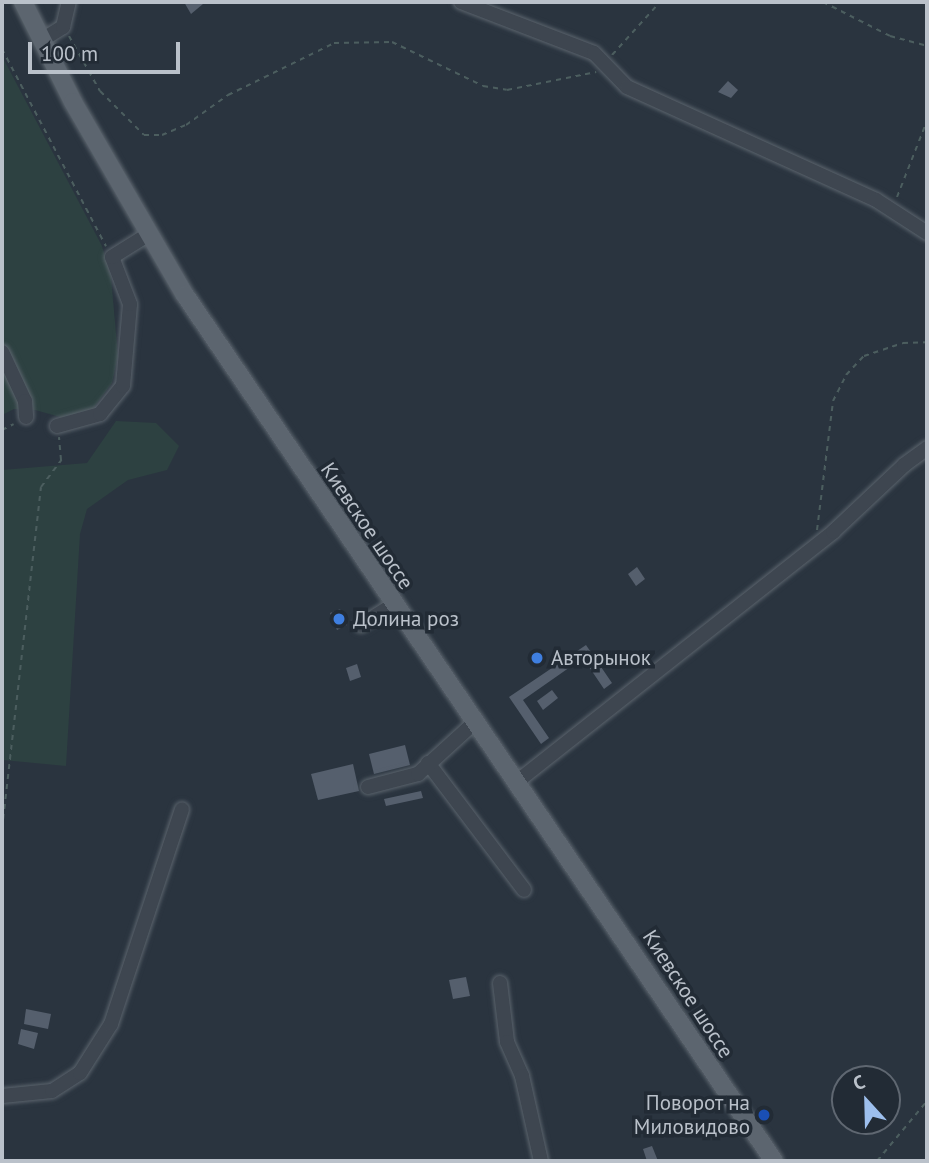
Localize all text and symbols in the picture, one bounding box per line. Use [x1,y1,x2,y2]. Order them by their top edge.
scale bar [32,28,184,72]
text: 100 m [41,40,98,67]
street label: Киевское шоссе [315,458,419,594]
place label: Долина роз [353,606,459,632]
marker: Долина роз [331,611,347,627]
place label: Авторынок [551,645,651,671]
marker: Авторынок [529,650,545,666]
street label: Киевское шоссе [637,925,739,1063]
north arrow [831,1065,901,1135]
text: С [849,1069,868,1095]
place label: Поворот на Миловидово [634,1090,750,1140]
marker: Поворот на Миловидово [756,1107,772,1123]

